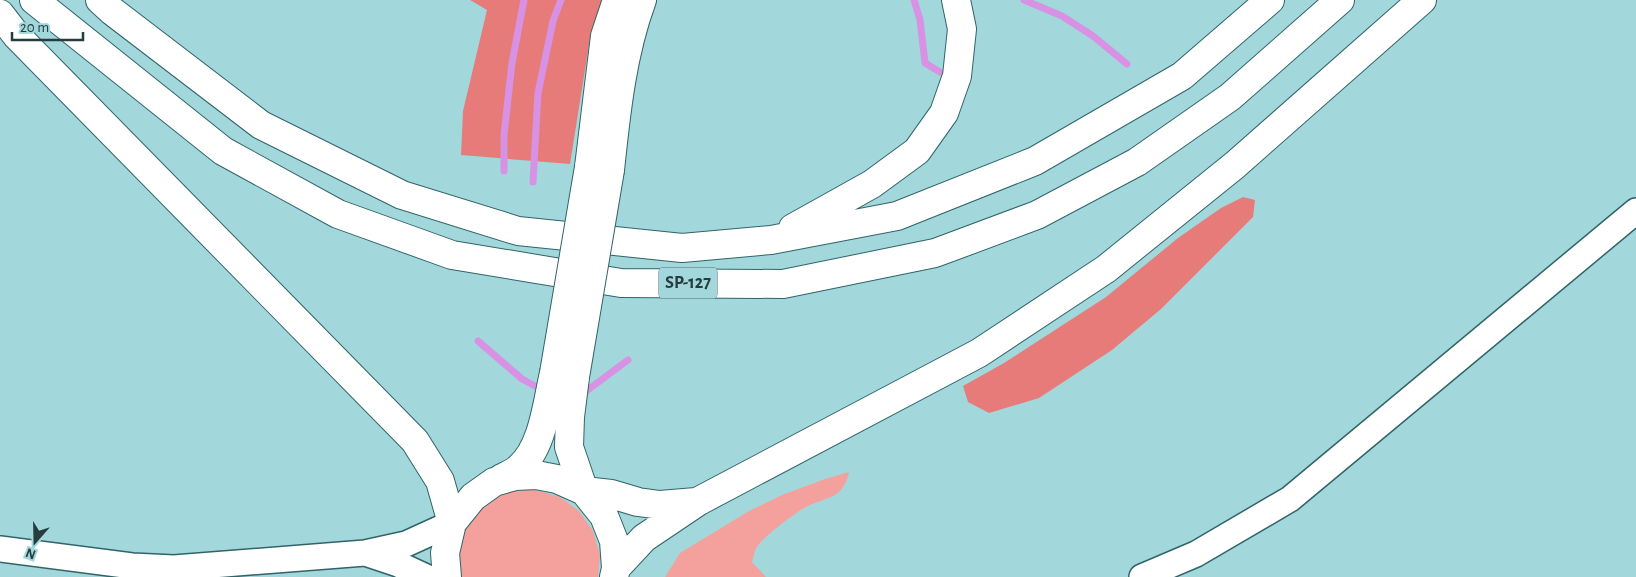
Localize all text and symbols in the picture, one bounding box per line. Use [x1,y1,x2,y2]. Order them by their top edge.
scale bar [12,10,84,42]
text: 20 m [20,20,49,35]
road number: SP-127 [659,268,717,298]
north arrow [10,517,60,567]
text: N [24,545,38,562]

